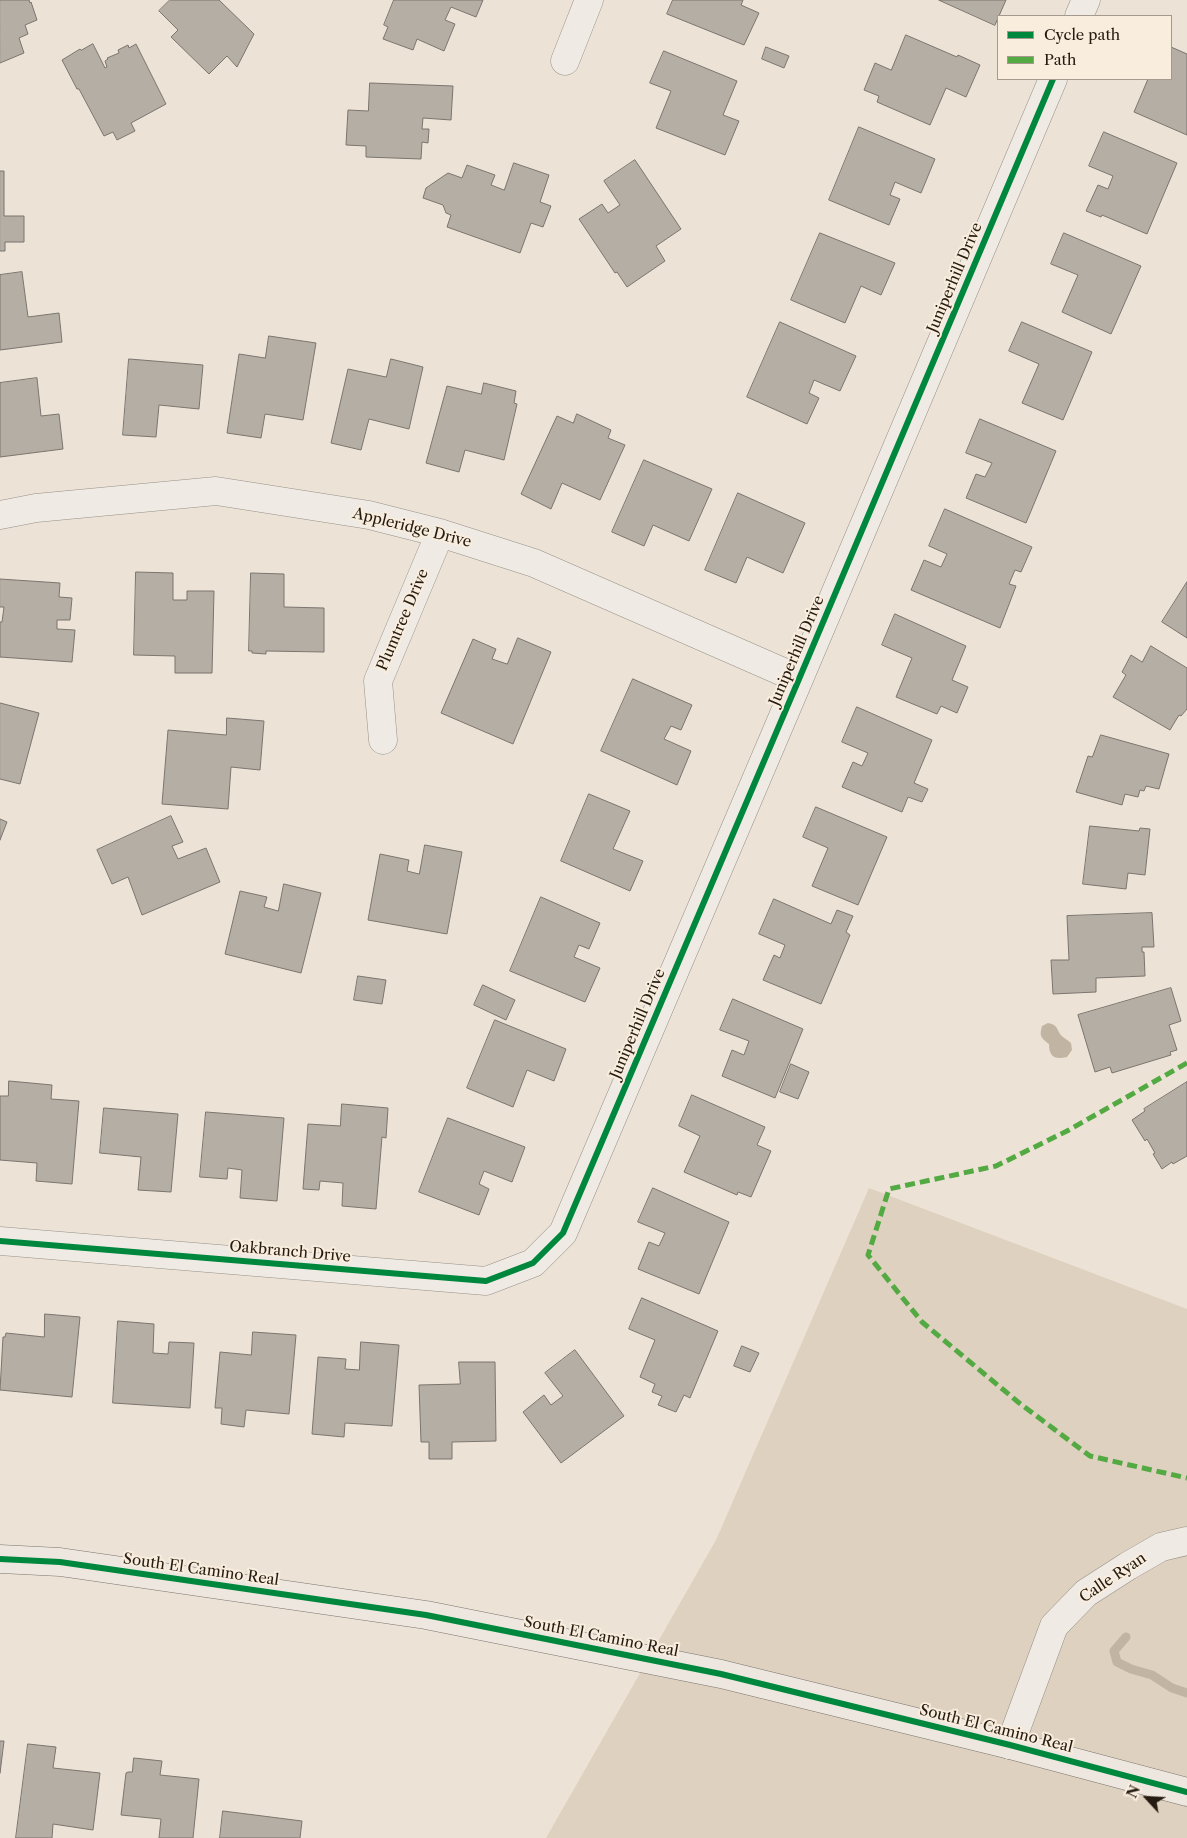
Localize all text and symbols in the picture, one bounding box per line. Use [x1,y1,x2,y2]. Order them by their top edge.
legend [997,15,1172,80]
text: Cycle path [1044,25,1120,44]
text: Path [1044,50,1076,69]
street label: Juniperhill Drive [924,220,986,336]
street label: Appleridge Drive [351,505,473,551]
street label: Plumtree Drive [373,566,433,674]
street label: Juniperhill Drive [766,593,828,709]
street label: Juniperhill Drive [607,966,669,1082]
street label: Oakbranch Drive [228,1238,352,1266]
street label: Calle Ryan [1076,1549,1150,1607]
street label: South El Camino Real [122,1550,280,1590]
street label: South El Camino Real [522,1613,680,1661]
street label: South El Camino Real [918,1701,1074,1757]
north arrow [1122,1773,1172,1823]
text: N [1123,1782,1144,1801]

